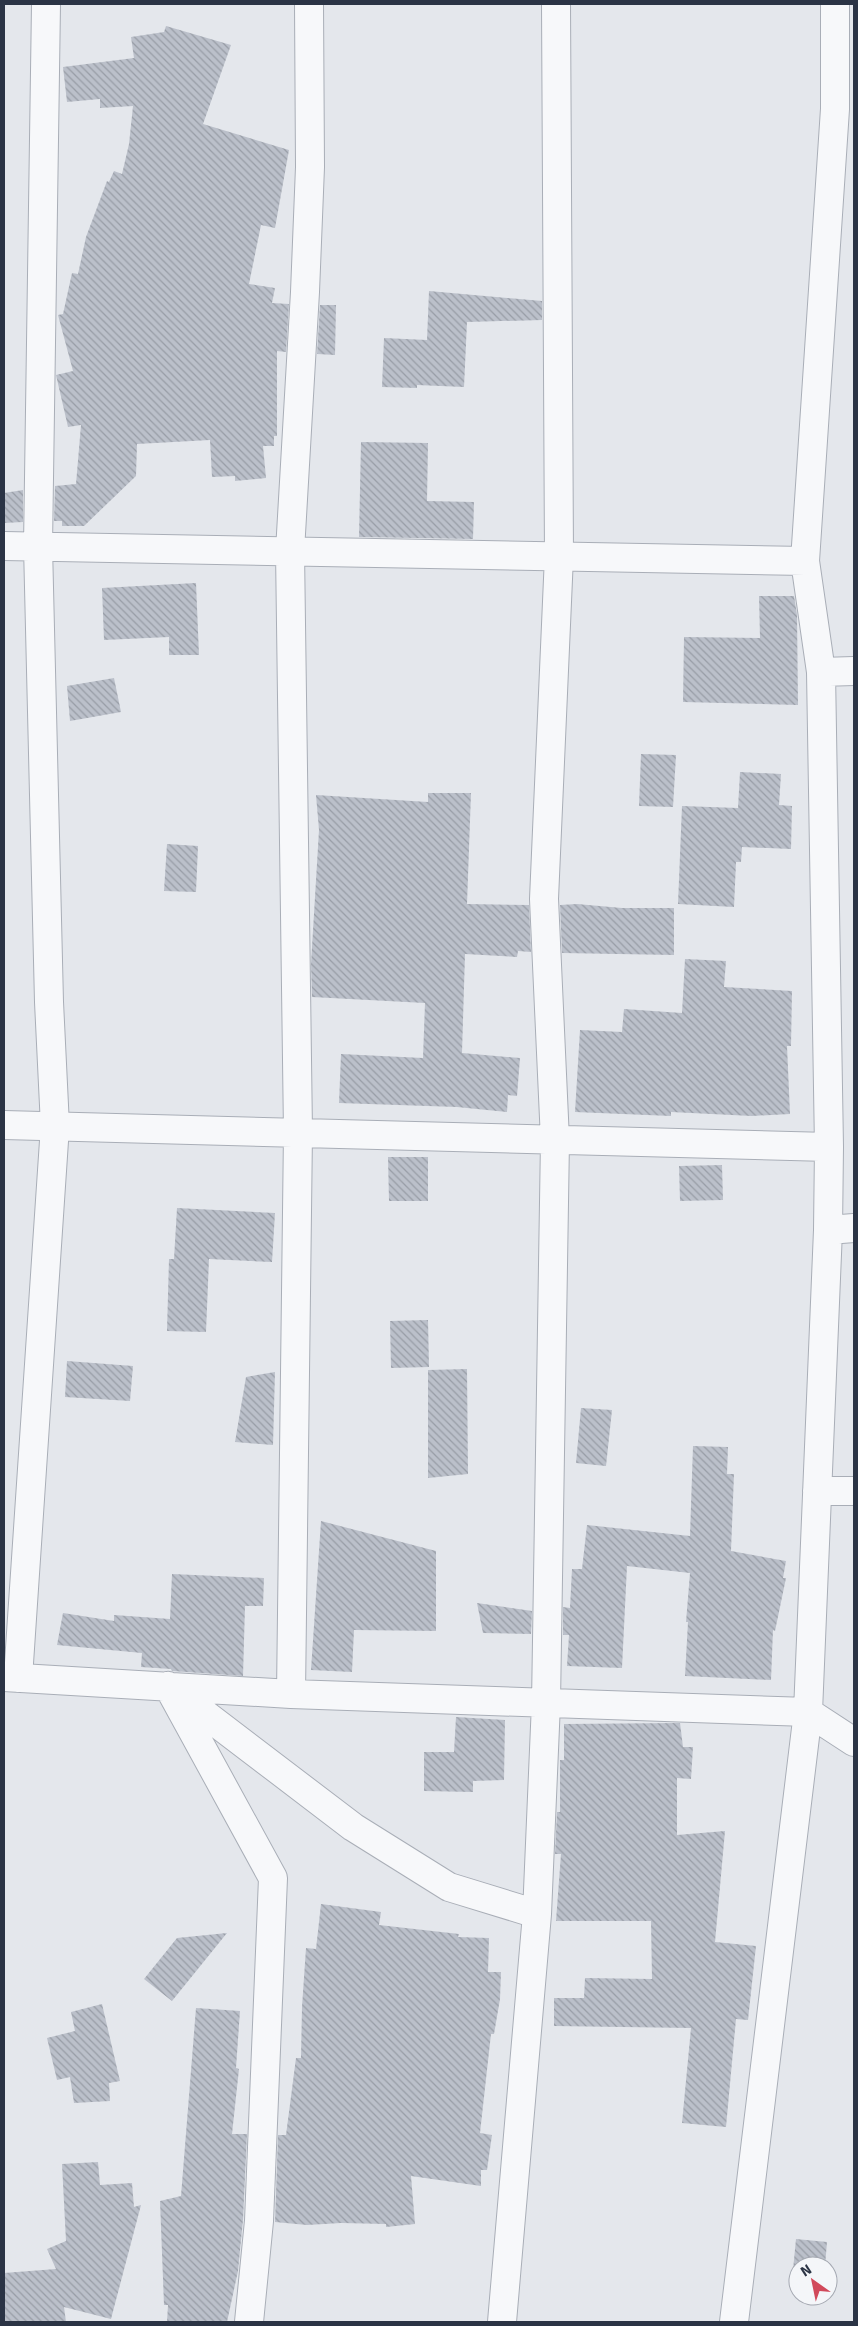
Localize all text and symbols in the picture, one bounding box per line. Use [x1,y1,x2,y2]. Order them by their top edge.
north arrow [788,2256,838,2306]
text: N [797,2261,815,2280]

